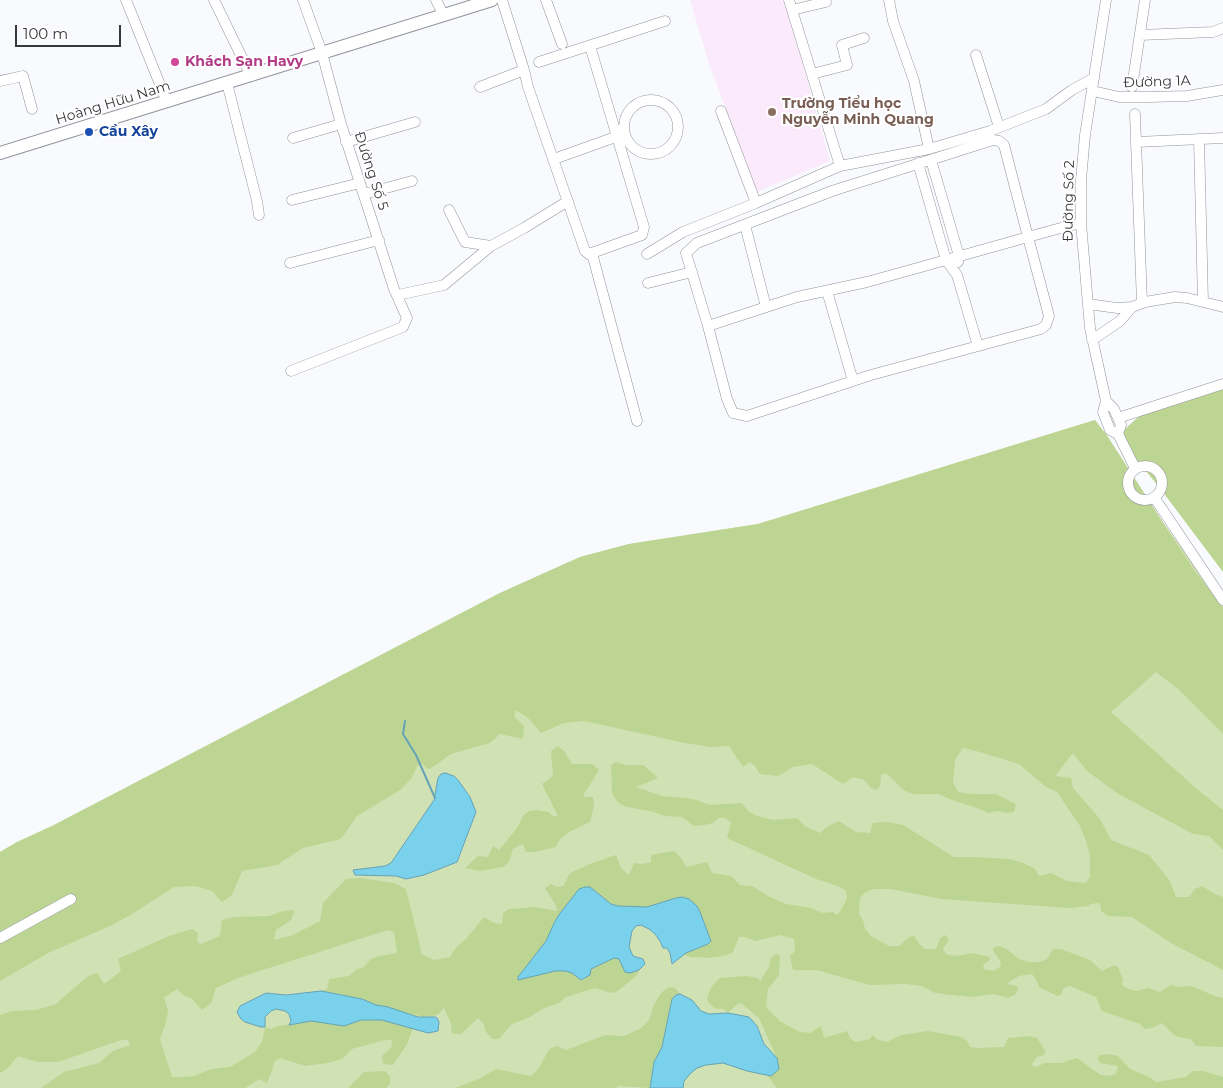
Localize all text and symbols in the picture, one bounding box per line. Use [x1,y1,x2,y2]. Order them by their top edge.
scale bar [18,15,124,47]
text: 100 m [23,24,68,43]
place label: Khách Sạn Havy [185,54,303,70]
marker: Khách Sạn Havy [169,56,181,68]
street label: Đường 1A [1123,72,1191,92]
street label: Hoàng Hữu Nam [53,78,173,128]
place label: Trường Tiểu học Nguyễn Minh Quang [782,96,934,128]
marker: Trường Tiểu học Nguyễn Minh Quang [766,106,778,118]
place label: Cầu Xây [99,124,158,140]
marker: Cầu Xây [83,126,95,138]
street label: Đường Số 5 [350,130,392,212]
street label: Đường Số 2 [1060,160,1078,242]

